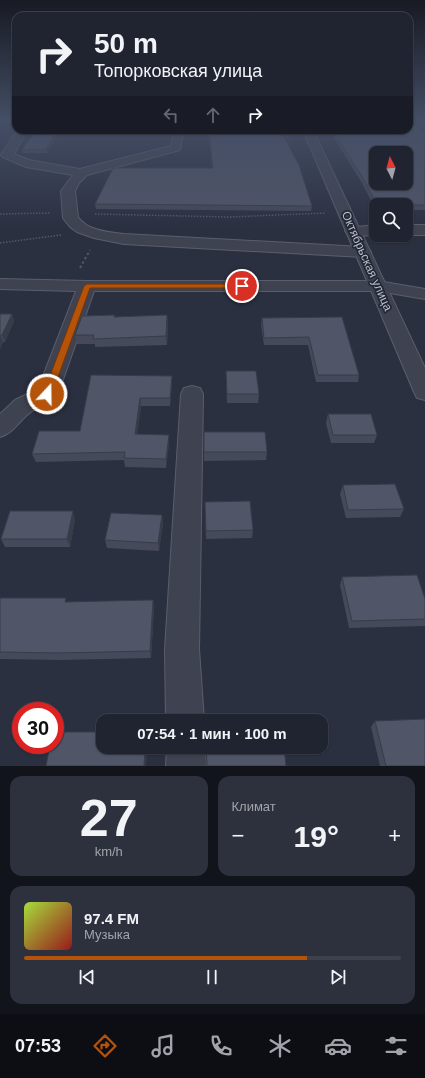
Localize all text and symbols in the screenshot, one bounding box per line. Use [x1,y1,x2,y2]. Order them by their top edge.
icon: right [28,28,80,80]
text: 50 m [94,28,158,59]
text: Топорковская улица [94,61,262,81]
icon: left [160,104,182,126]
icon: ahead [202,104,224,126]
icon: right [244,104,266,126]
north arrow [369,146,413,190]
map controls [369,146,413,242]
button: search [369,198,413,242]
street label: Октябрьская улица [339,209,395,313]
pin [225,269,259,303]
icon: arrive [231,275,253,297]
position arrow [26,373,68,415]
speed limit sign: 30 [12,702,64,754]
text: 07:54 · 1 мин · 100 m [137,725,287,742]
text: 27 [80,789,138,847]
text: Климат [232,799,276,814]
text: 19° [294,820,339,853]
text: − [232,823,244,848]
text: + [388,823,401,848]
text: km/h [95,844,123,859]
text: 97.4 FM [84,910,139,927]
text: Музыка [84,927,130,942]
icon: previous [76,966,98,988]
icon: pause [201,966,223,988]
icon: next [327,966,349,988]
icon: directions [91,1032,119,1060]
icon: music [149,1032,177,1060]
icon: phone [207,1032,235,1060]
icon: climate [266,1032,294,1060]
icon: car [324,1032,352,1060]
icon: filters [382,1032,410,1060]
text: 07:53 [15,1036,61,1056]

